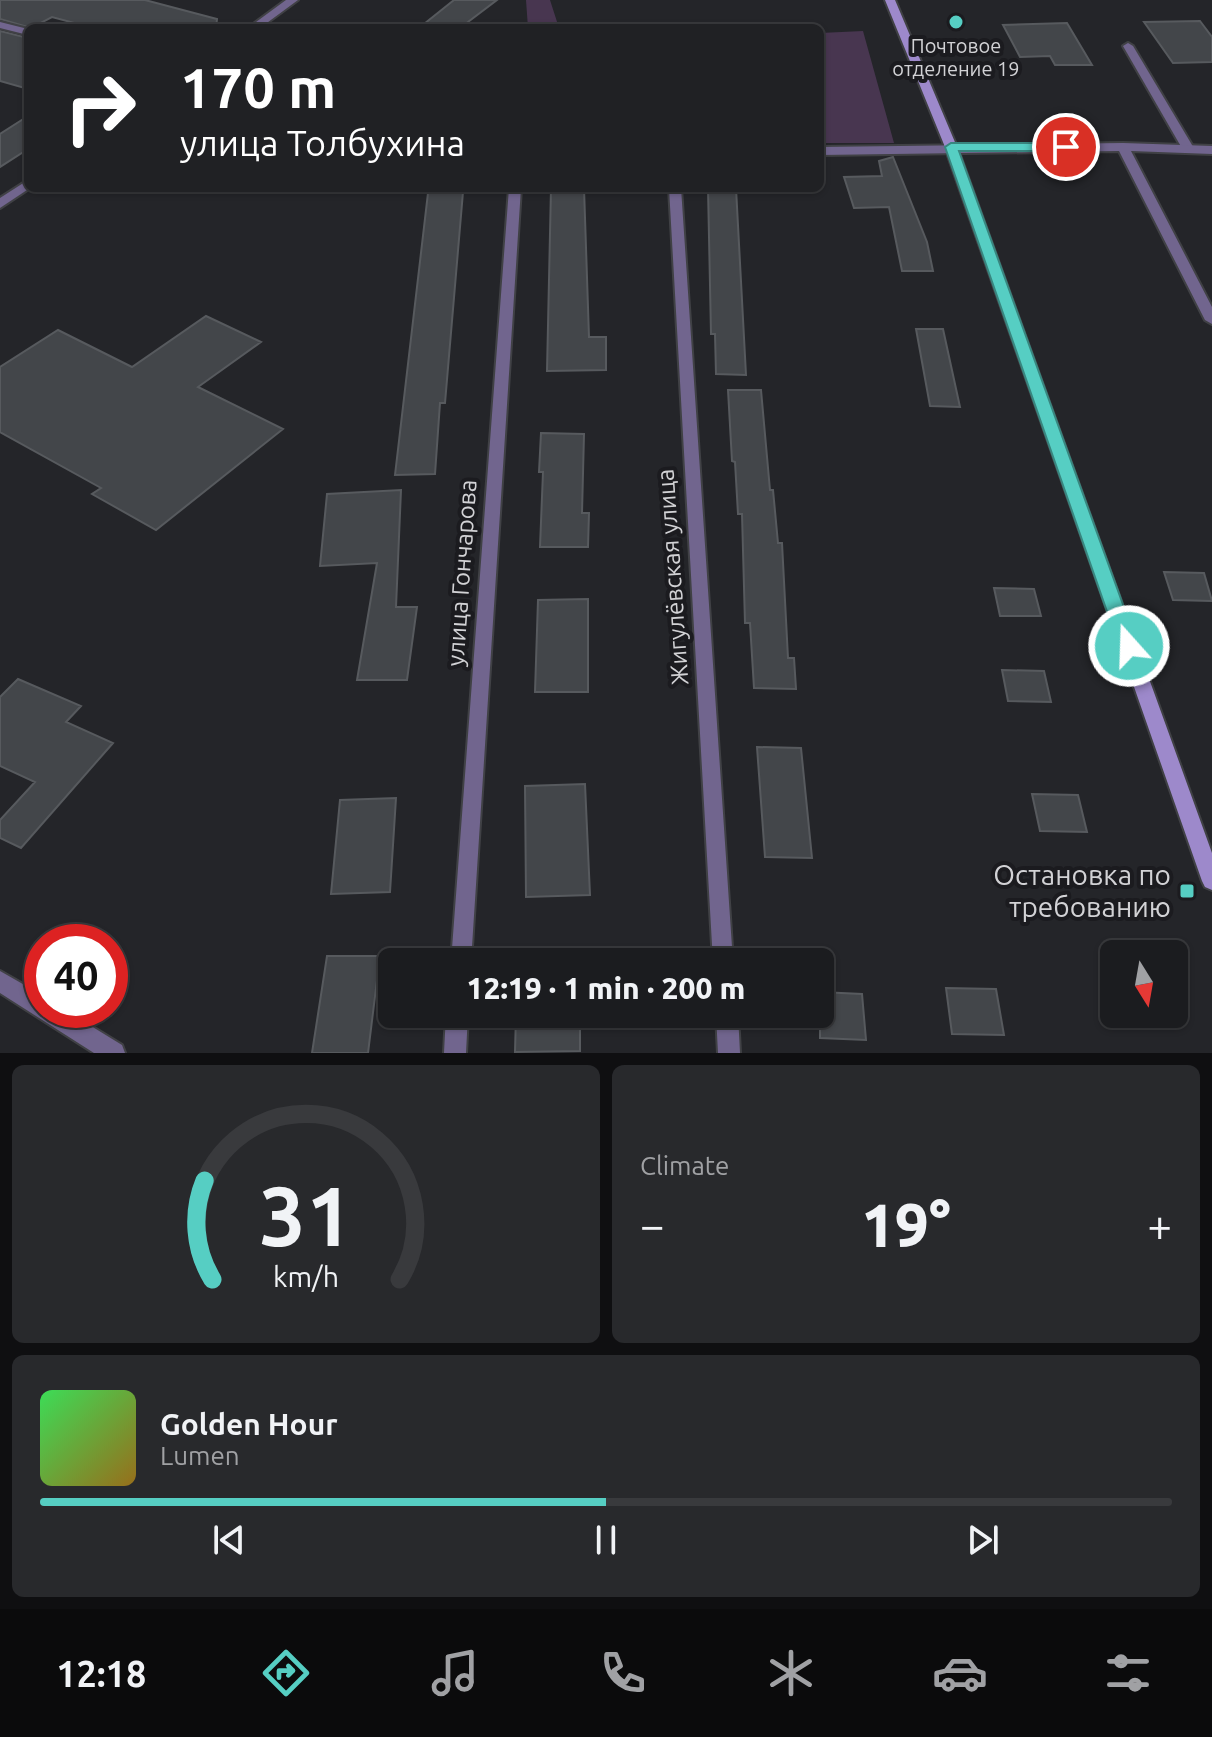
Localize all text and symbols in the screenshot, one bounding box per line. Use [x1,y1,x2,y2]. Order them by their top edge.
marker: Почтовое отделение 19 [947,13,965,31]
place label: Почтовое отделение 19 [892,34,1020,80]
icon: right [48,56,152,160]
text: 170 m [180,56,336,119]
pin [1032,113,1100,181]
text: улица Толбухина [180,122,465,163]
icon: arrive [1044,125,1088,169]
street label: Жигулёвская улица [651,468,694,686]
street label: улица Гончарова [441,479,482,667]
position arrow [1087,604,1171,688]
place label: Остановка по требованию [993,859,1171,922]
marker: Остановка по требованию [1178,882,1196,900]
speed limit sign: 40 [24,924,128,1028]
north arrow [1100,940,1188,1028]
map controls [1100,940,1188,1028]
text: 12:19 · 1 min · 200 m [467,971,745,1005]
text: Climate [640,1151,729,1180]
text: 31 [259,1168,353,1262]
text: 19° [861,1191,951,1258]
text: − [640,1200,665,1249]
text: + [1147,1200,1172,1249]
text: km/h [273,1260,339,1292]
text: Golden Hour [160,1407,338,1441]
text: Lumen [160,1441,240,1470]
icon: previous [207,1518,251,1562]
icon: pause [584,1518,628,1562]
icon: next [961,1518,1005,1562]
icon: directions [258,1645,314,1701]
icon: music [427,1645,483,1701]
icon: phone [595,1645,651,1701]
icon: climate [763,1645,819,1701]
icon: car [932,1645,988,1701]
icon: filters [1100,1645,1156,1701]
text: 12:18 [56,1653,146,1694]

